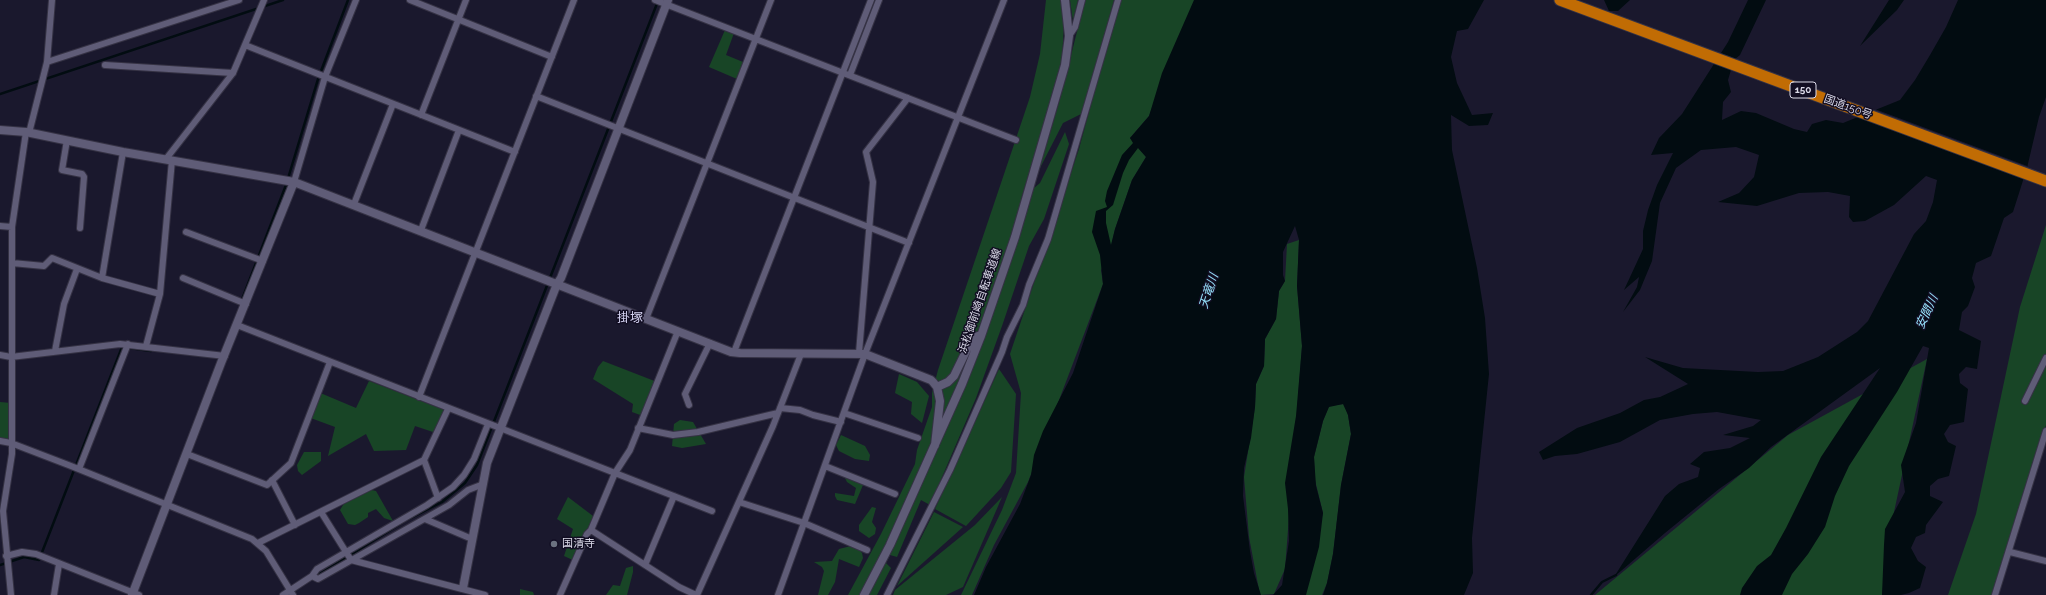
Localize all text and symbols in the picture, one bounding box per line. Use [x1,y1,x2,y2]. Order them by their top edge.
road number: 150 [1790,82,1816,98]
street label: 国道150号 [1822,92,1874,122]
street label: 浜松御前崎自転車道線 [956,247,1004,355]
water label: 天竜川 [1197,272,1221,310]
water label: 安間川 [1913,293,1941,331]
district label: 掛塚 [617,310,643,326]
place label: 国清寺 [562,537,595,551]
marker: 国清寺 [549,539,559,549]

